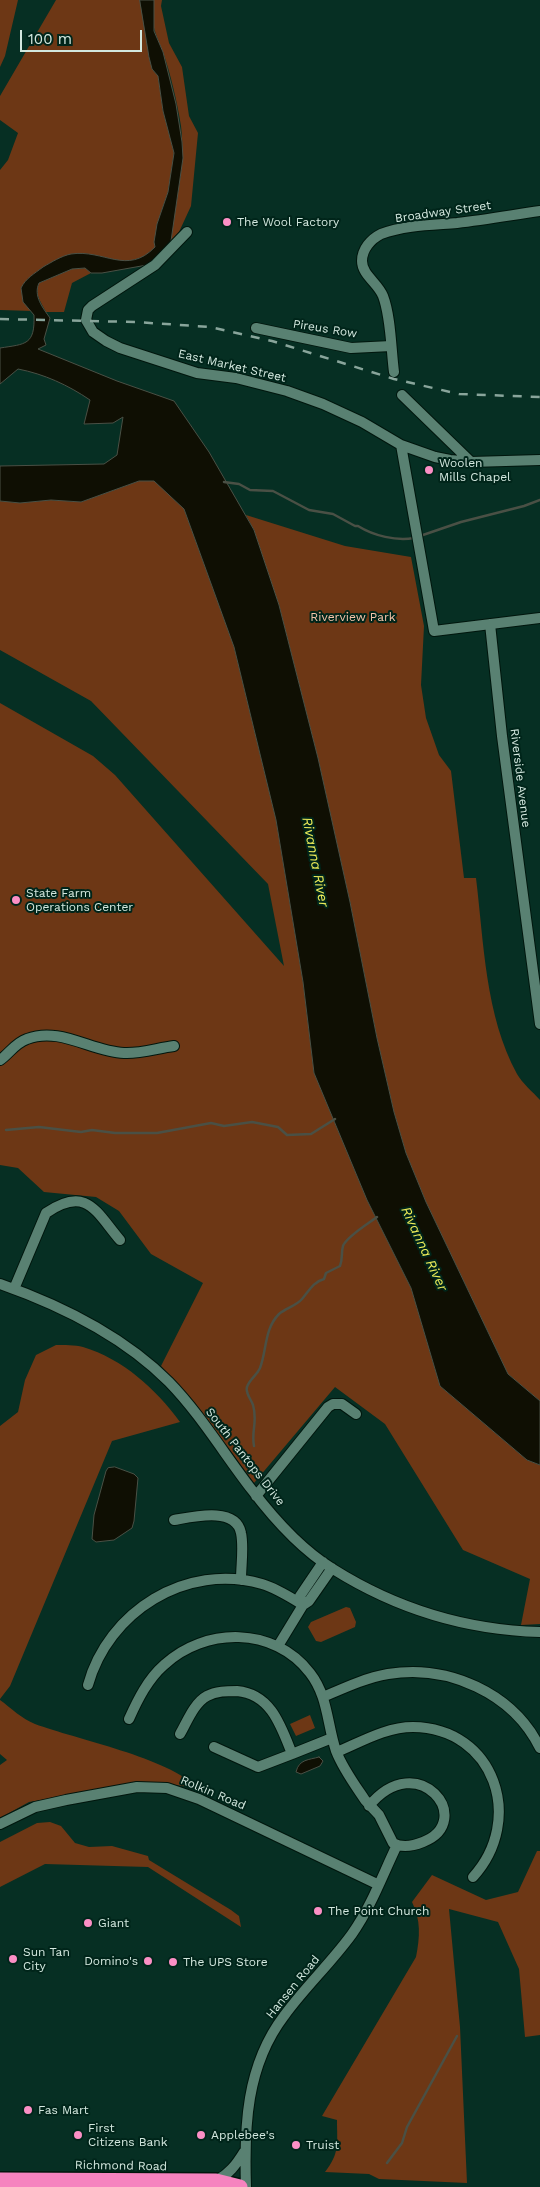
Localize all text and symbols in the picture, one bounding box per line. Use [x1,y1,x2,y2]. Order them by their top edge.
scale bar [22,20,145,52]
text: 100 m [28,30,72,48]
street label: Broadway Street [394,198,492,226]
place label: The Wool Factory [237,215,339,229]
marker: The Wool Factory [221,216,233,228]
street label: Pireus Row [292,317,358,341]
street label: East Market Street [177,347,287,385]
place label: Woolen Mills Chapel [439,456,511,484]
marker: Woolen Mills Chapel [423,464,435,476]
park label: Riverview Park [310,610,396,624]
street label: Riverside Avenue [507,728,533,828]
water label: Rivanna River [298,816,332,908]
place label: State Farm Operations Center [26,886,133,914]
marker: State Farm Operations Center [10,894,22,906]
water label: Rivanna River [397,1204,451,1294]
street label: South Pantops Drive [202,1405,288,1509]
street label: Rolkin Road [178,1773,248,1813]
place label: The Point Church [328,1904,429,1918]
marker: The Point Church [312,1905,324,1917]
place label: Giant [98,1916,129,1930]
marker: Giant [82,1917,94,1929]
place label: Sun Tan City [23,1945,70,1973]
marker: Sun Tan City [7,1953,19,1965]
street label: Hansen Road [263,1953,323,2021]
place label: Domino's [84,1954,138,1968]
marker: Domino's [142,1955,154,1967]
place label: The UPS Store [183,1955,268,1969]
marker: The UPS Store [167,1956,179,1968]
place label: Fas Mart [38,2103,88,2117]
marker: Fas Mart [22,2104,34,2116]
place label: First Citizens Bank [88,2121,168,2149]
place label: Applebee's [211,2128,275,2142]
marker: First Citizens Bank [72,2129,84,2141]
marker: Applebee's [195,2129,207,2141]
place label: Truist [306,2138,339,2152]
marker: Truist [290,2139,302,2151]
street label: Richmond Road [75,2158,167,2174]

